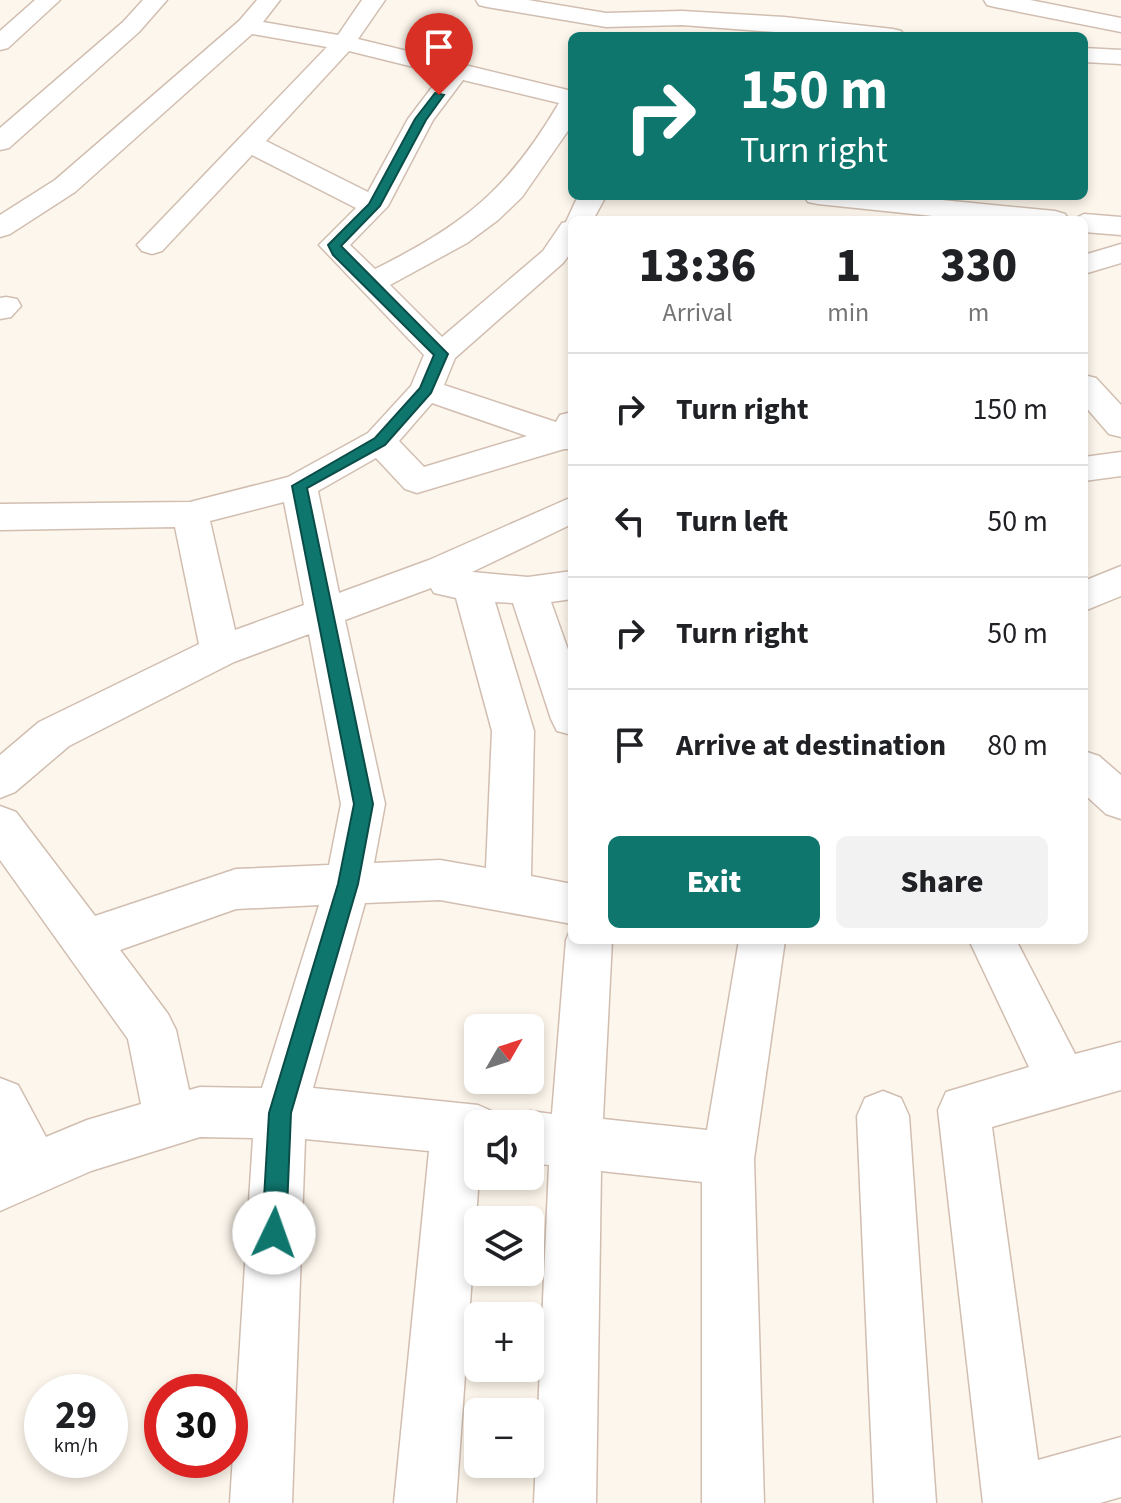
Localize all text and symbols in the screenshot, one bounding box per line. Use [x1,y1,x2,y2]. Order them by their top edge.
pin [405,13,473,95]
icon: arrive [417,25,461,69]
text: 150 m [740,51,888,130]
icon: right [608,64,712,168]
text: Turn right [740,125,888,176]
text: 13:36 [639,232,756,300]
text: 1 [835,232,861,300]
text: 330 [940,232,1017,300]
text: Arrival [663,294,733,331]
text: min [827,294,869,331]
text: m [968,294,989,331]
icon: right [608,387,652,431]
text: Turn right [676,388,808,431]
text: 150 m [972,388,1048,431]
icon: left [608,499,652,543]
text: Turn left [676,500,788,543]
text: 50 m [987,500,1048,543]
icon: right [608,611,652,655]
text: Turn right [676,612,808,655]
text: 50 m [987,612,1048,655]
icon: arrive [608,723,652,767]
text: Arrive at destination [676,724,946,767]
text: 80 m [987,724,1048,767]
button: Exit [608,836,820,928]
button: Share [836,836,1048,928]
north arrow [464,1014,544,1094]
map controls [464,1014,544,1478]
button: sound [464,1110,544,1190]
position arrow [232,1191,316,1275]
button: layers [464,1206,544,1286]
button: + [464,1302,544,1382]
speed limit sign: 30 [144,1374,248,1478]
text: 29 [55,1387,97,1444]
button: − [464,1398,544,1478]
text: km/h [54,1432,98,1460]

